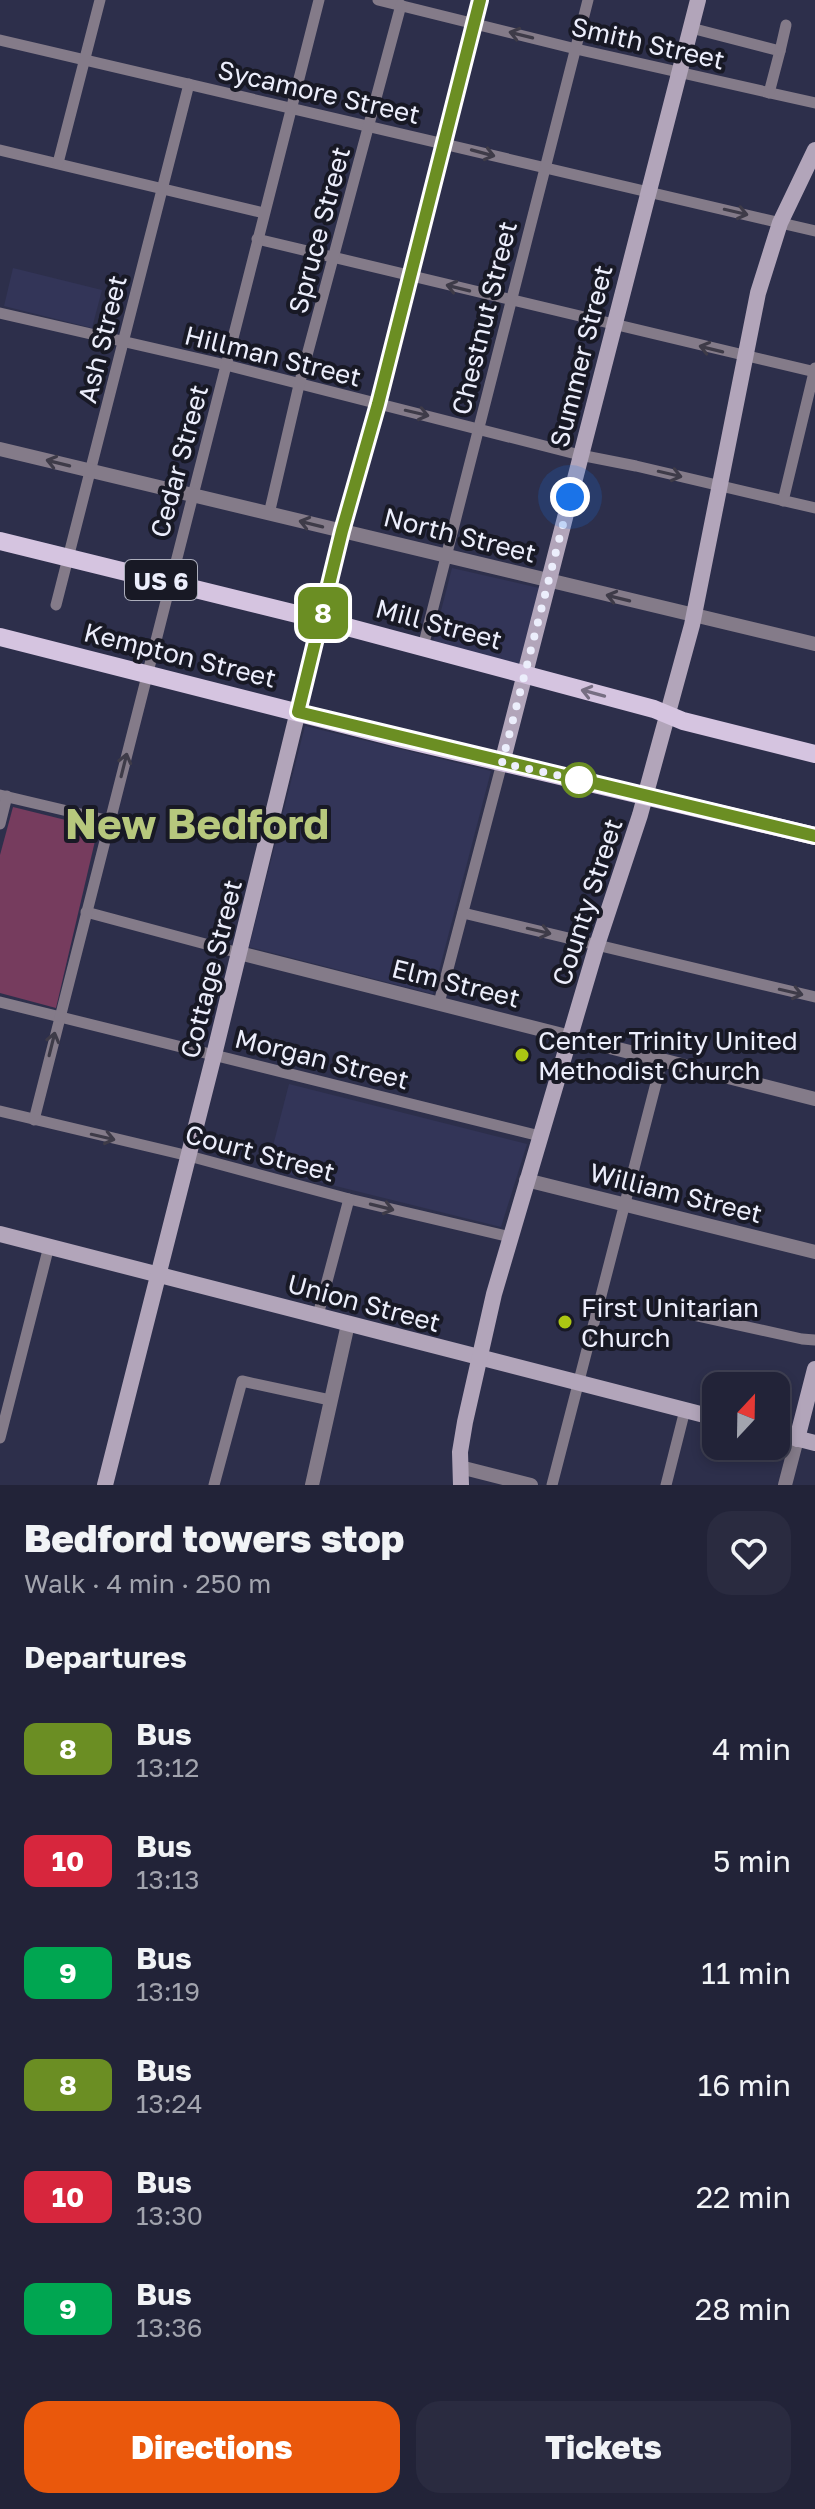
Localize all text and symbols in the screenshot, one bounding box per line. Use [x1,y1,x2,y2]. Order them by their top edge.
street label: Smith Street [568,10,728,76]
one-way arrow [508,27,534,42]
street label: Sycamore Street [215,54,423,130]
street label: Spruce Street [282,143,356,317]
one-way arrow [469,146,495,161]
one-way arrow [722,206,748,221]
street label: Chestnut Street [445,218,523,418]
street label: Summer Street [543,261,619,451]
street label: Ash Street [71,272,133,406]
one-way arrow [446,279,471,294]
street label: Hillman Street [182,319,364,393]
one-way arrow [698,341,724,356]
street label: Cedar Street [144,381,214,541]
one-way arrow [404,407,429,422]
one-way arrow [45,454,71,469]
one-way arrow [656,467,682,482]
your location [550,477,590,517]
street label: North Street [381,501,539,569]
one-way arrow [298,515,324,530]
road number: US 6 [125,560,197,600]
line badge: 8 [297,587,349,639]
one-way arrow [605,589,631,604]
street label: Mill Street [372,592,506,656]
text: 8 [314,596,332,629]
street label: Kempton Street [81,616,279,694]
one-way arrow [581,684,607,699]
one-way arrow [117,752,132,778]
unlabelled marker [562,763,596,797]
district label: New Bedford [65,798,329,848]
street label: County Street [545,815,629,989]
street label: Cottage Street [174,876,248,1062]
one-way arrow [525,924,551,939]
street label: Elm Street [389,952,523,1014]
one-way arrow [778,985,804,1000]
street label: Morgan Street [232,1022,412,1096]
place label: Center Trinity United Methodist Church [538,1025,798,1086]
one-way arrow [46,1031,61,1057]
marker: Center Trinity United Methodist Church [513,1046,531,1064]
street label: Court Street [182,1118,338,1188]
one-way arrow [89,1130,115,1145]
street label: William Street [587,1157,765,1229]
one-way arrow [369,1200,395,1215]
street label: Union Street [284,1268,444,1338]
place label: First Unitarian Church [581,1292,759,1353]
marker: First Unitarian Church [556,1313,574,1331]
north arrow [702,1372,790,1460]
map controls [702,1372,790,1460]
button: heart [707,1511,791,1595]
text: Bedford towers stop [24,1515,404,1560]
text: Walk · 4 min · 250 m [24,1568,271,1599]
text: Departures [24,1639,187,1675]
text: Bus [136,1716,192,1752]
text: 4 min [712,1731,791,1767]
text: 8 [59,1732,77,1765]
text: 13:12 [136,1752,199,1783]
text: Bus [136,1828,192,1864]
text: 5 min [713,1843,791,1879]
text: 10 [52,1844,84,1877]
text: 13:13 [136,1864,199,1895]
text: Bus [136,1940,192,1976]
text: 11 min [701,1955,791,1991]
text: 9 [59,1956,77,1989]
text: 13:19 [136,1976,200,2007]
text: Bus [136,2052,192,2088]
text: 16 min [698,2067,791,2103]
text: 8 [59,2068,77,2101]
text: 13:24 [136,2088,203,2119]
text: Bus [136,2164,192,2200]
text: 22 min [696,2179,791,2215]
text: 10 [52,2180,84,2213]
text: 13:30 [136,2200,203,2231]
text: Bus [136,2276,192,2312]
text: 28 min [695,2291,791,2327]
text: 9 [59,2292,77,2325]
text: 13:36 [136,2312,203,2343]
button: Directions [24,2401,400,2493]
button: Tickets [416,2401,791,2493]

